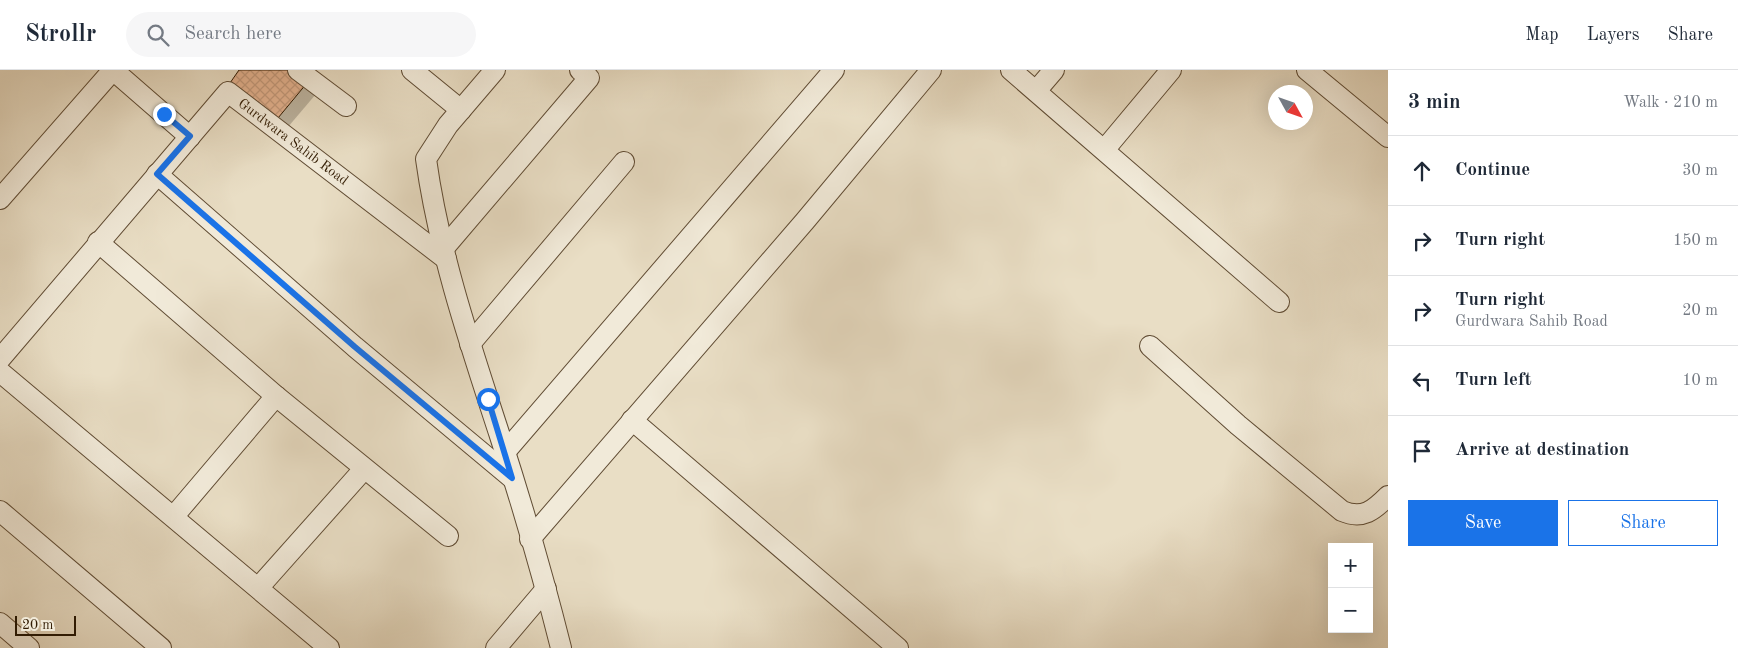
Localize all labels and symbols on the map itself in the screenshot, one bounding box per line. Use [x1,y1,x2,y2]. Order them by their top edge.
north arrow [1268,85,1313,130]
street label: Gurdwara Sahib Road [235,96,351,188]
route end [153,103,176,126]
route start [477,388,500,411]
scale bar [15,613,76,636]

